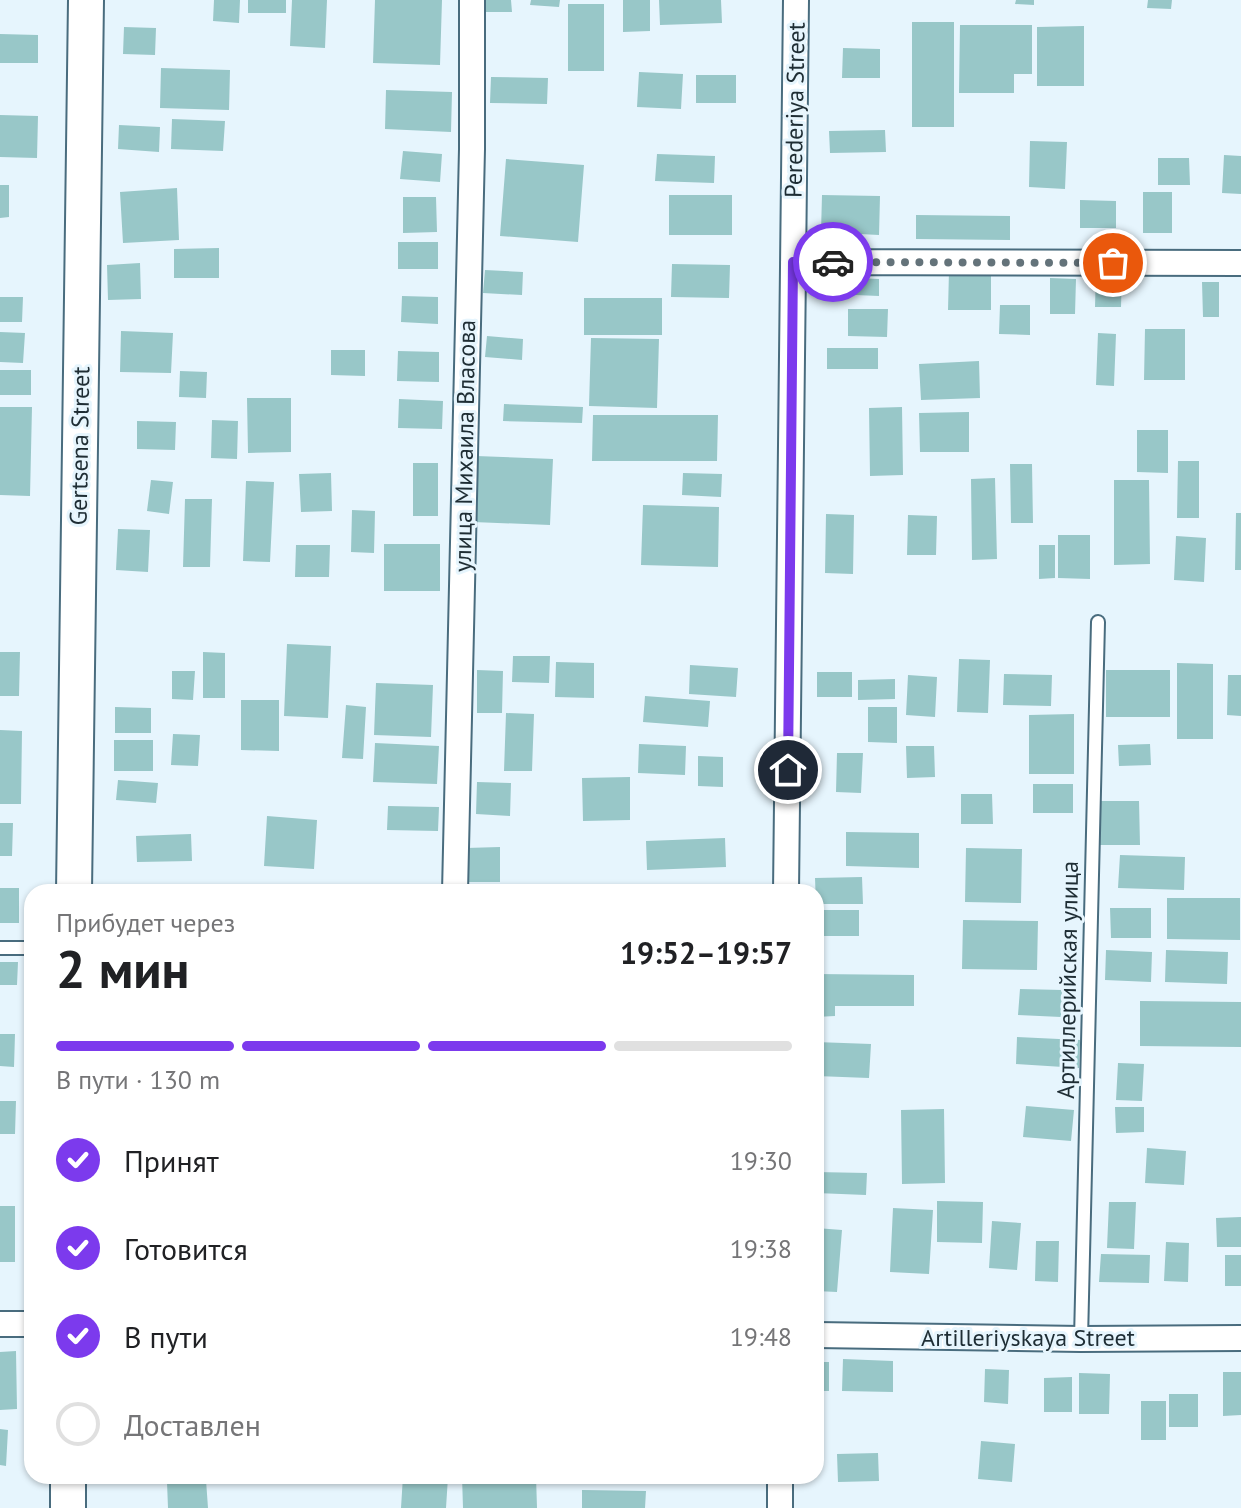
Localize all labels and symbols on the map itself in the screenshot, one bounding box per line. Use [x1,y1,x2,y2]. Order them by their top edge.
street label: Perederiya Street [777,22,812,198]
courier [793,222,873,302]
pin [1079,229,1147,297]
street label: улица Михаила Власова [447,320,482,572]
street label: Gertsena Street [63,366,96,526]
pin [754,736,822,804]
street label: Артиллерийская улица [1050,861,1085,1099]
street label: Artilleriyskaya Street [921,1322,1135,1353]

